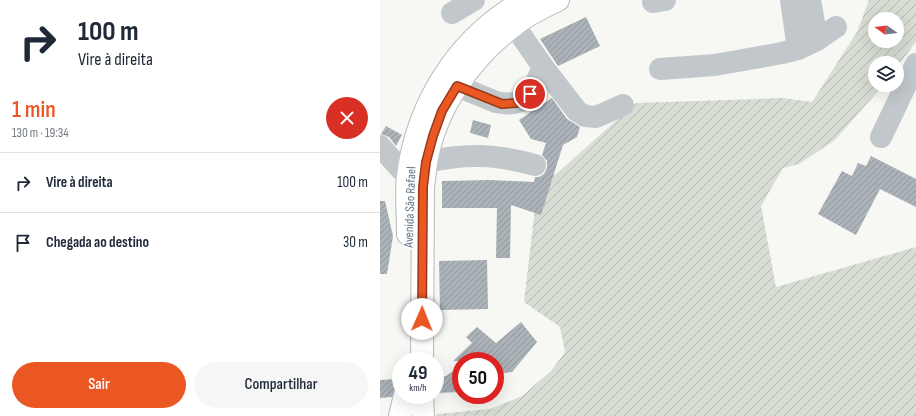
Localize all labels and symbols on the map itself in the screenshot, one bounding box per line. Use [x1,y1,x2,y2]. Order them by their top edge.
north arrow [868,12,904,48]
pin [513,77,547,111]
street label: Avenida São Rafael [401,166,419,249]
position arrow [401,298,443,340]
speed limit sign: 50 [452,352,504,404]

